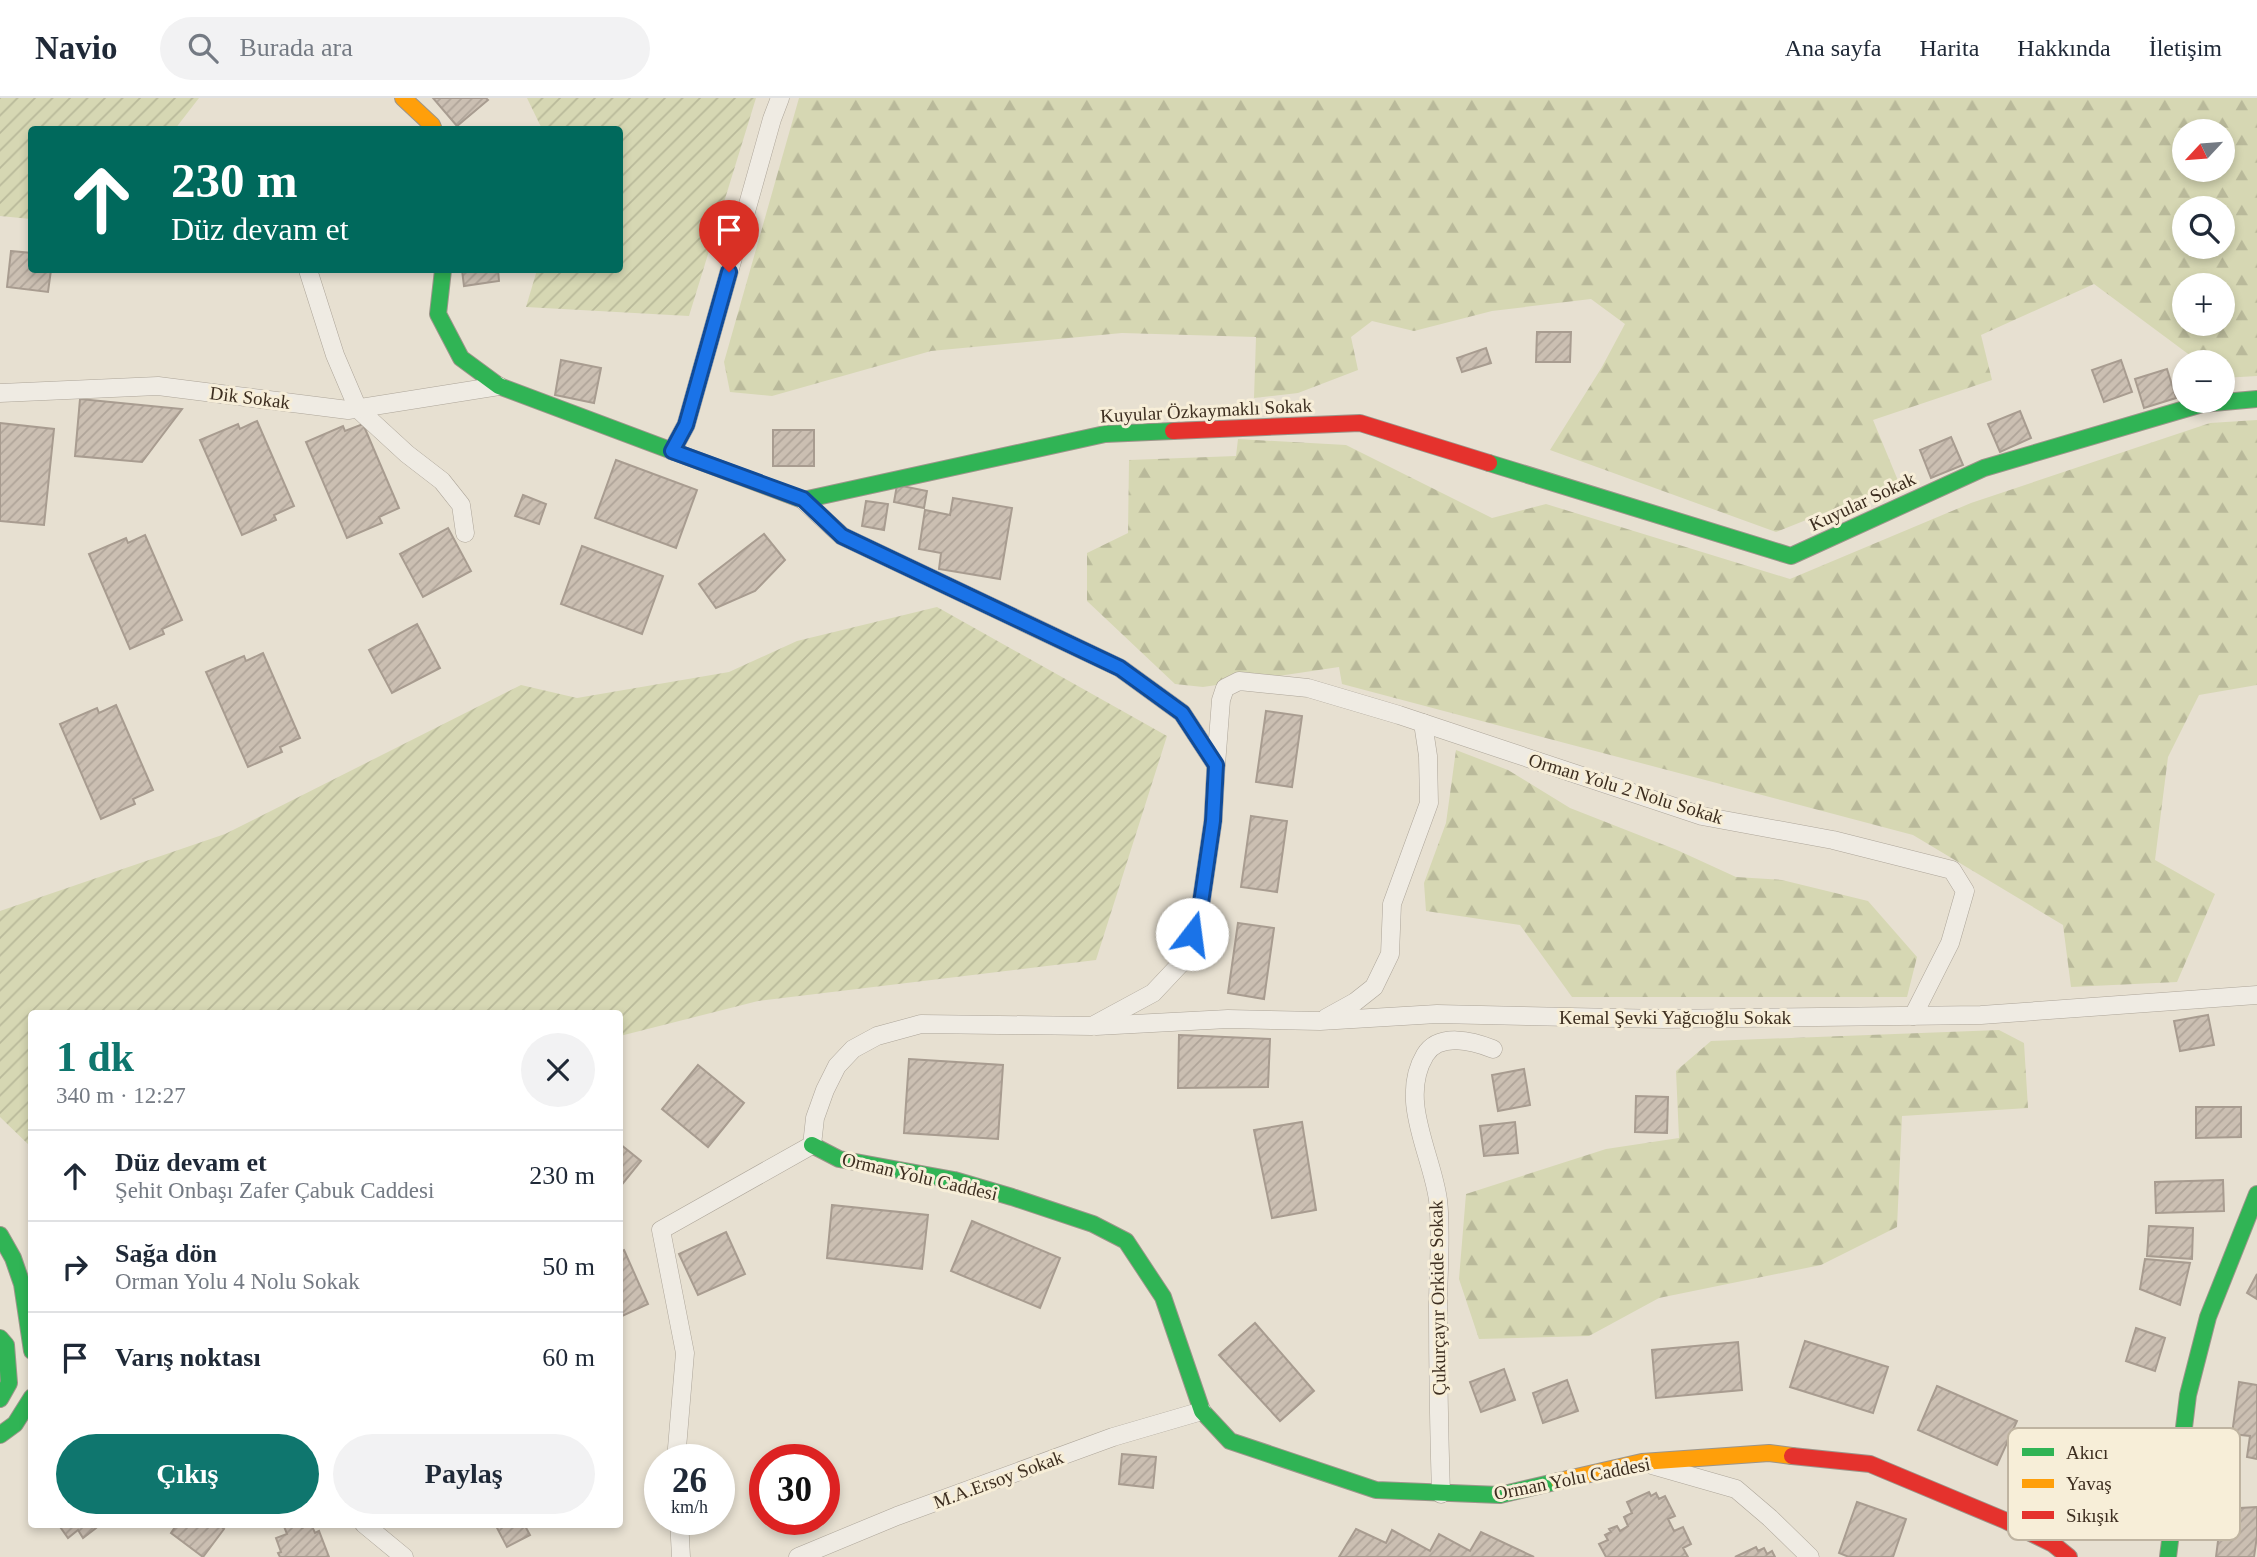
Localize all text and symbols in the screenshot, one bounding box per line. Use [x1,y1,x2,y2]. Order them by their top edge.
search box [160,17,650,80]
icon: search [184,29,222,67]
text: Navio [35,30,118,66]
text: Burada ara [240,33,353,62]
text: Ana sayfa [1785,35,1881,61]
text: Harita [1919,35,1979,61]
text: Hakkında [2017,35,2111,61]
text: İletişim [2149,35,2222,61]
north arrow [2172,119,2235,182]
map controls [2172,119,2235,413]
text: 230 m [171,153,298,208]
icon: ahead [56,154,147,245]
button: search [2172,196,2235,259]
pin [699,200,759,272]
text: Düz devam et [171,211,349,247]
icon: arrive [710,211,748,249]
button: + [2172,273,2235,336]
button: − [2172,350,2235,413]
street label: Dik Sokak [209,382,292,413]
street label: Kuyular Özkaymaklı Sokak [1100,394,1313,427]
street label: Kuyular Sokak [1806,468,1919,535]
street label: Orman Yolu 2 Nolu Sokak [1526,749,1726,828]
position arrow [1155,897,1229,971]
street label: Kemal Şevki Yağcıoğlu Sokak [1559,1007,1792,1028]
button: close [521,1033,595,1107]
text: 1 dk [56,1034,134,1080]
text: 340 m · 12:27 [56,1083,186,1108]
text: Düz devam et [115,1148,267,1177]
street label: Orman Yolu Caddesi [840,1148,1000,1205]
icon: ahead [56,1157,94,1195]
text: 230 m [529,1161,595,1190]
text: Şehit Onbaşı Zafer Çabuk Caddesi [115,1178,434,1203]
street label: Çukurçayır Orkide Sokak [1425,1200,1450,1396]
text: Sağa dön [115,1239,217,1268]
icon: right [56,1248,94,1286]
text: 50 m [542,1252,595,1281]
text: Orman Yolu 4 Nolu Sokak [115,1269,360,1294]
icon: arrive [56,1339,94,1377]
text: Varış noktası [115,1343,261,1372]
text: 60 m [542,1343,595,1372]
legend [2008,1428,2240,1540]
button: Çıkış [56,1434,319,1514]
button: Paylaş [333,1434,595,1514]
text: Akıcı [2066,1442,2108,1463]
speed limit sign: 30 [749,1444,840,1535]
street label: M.A.Ersoy Sokak [930,1446,1066,1513]
street label: Orman Yolu Caddesi [1492,1453,1652,1504]
text: 26 [672,1461,707,1500]
text: Yavaş [2066,1473,2112,1494]
text: km/h [671,1497,708,1517]
text: Sıkışık [2066,1505,2119,1526]

